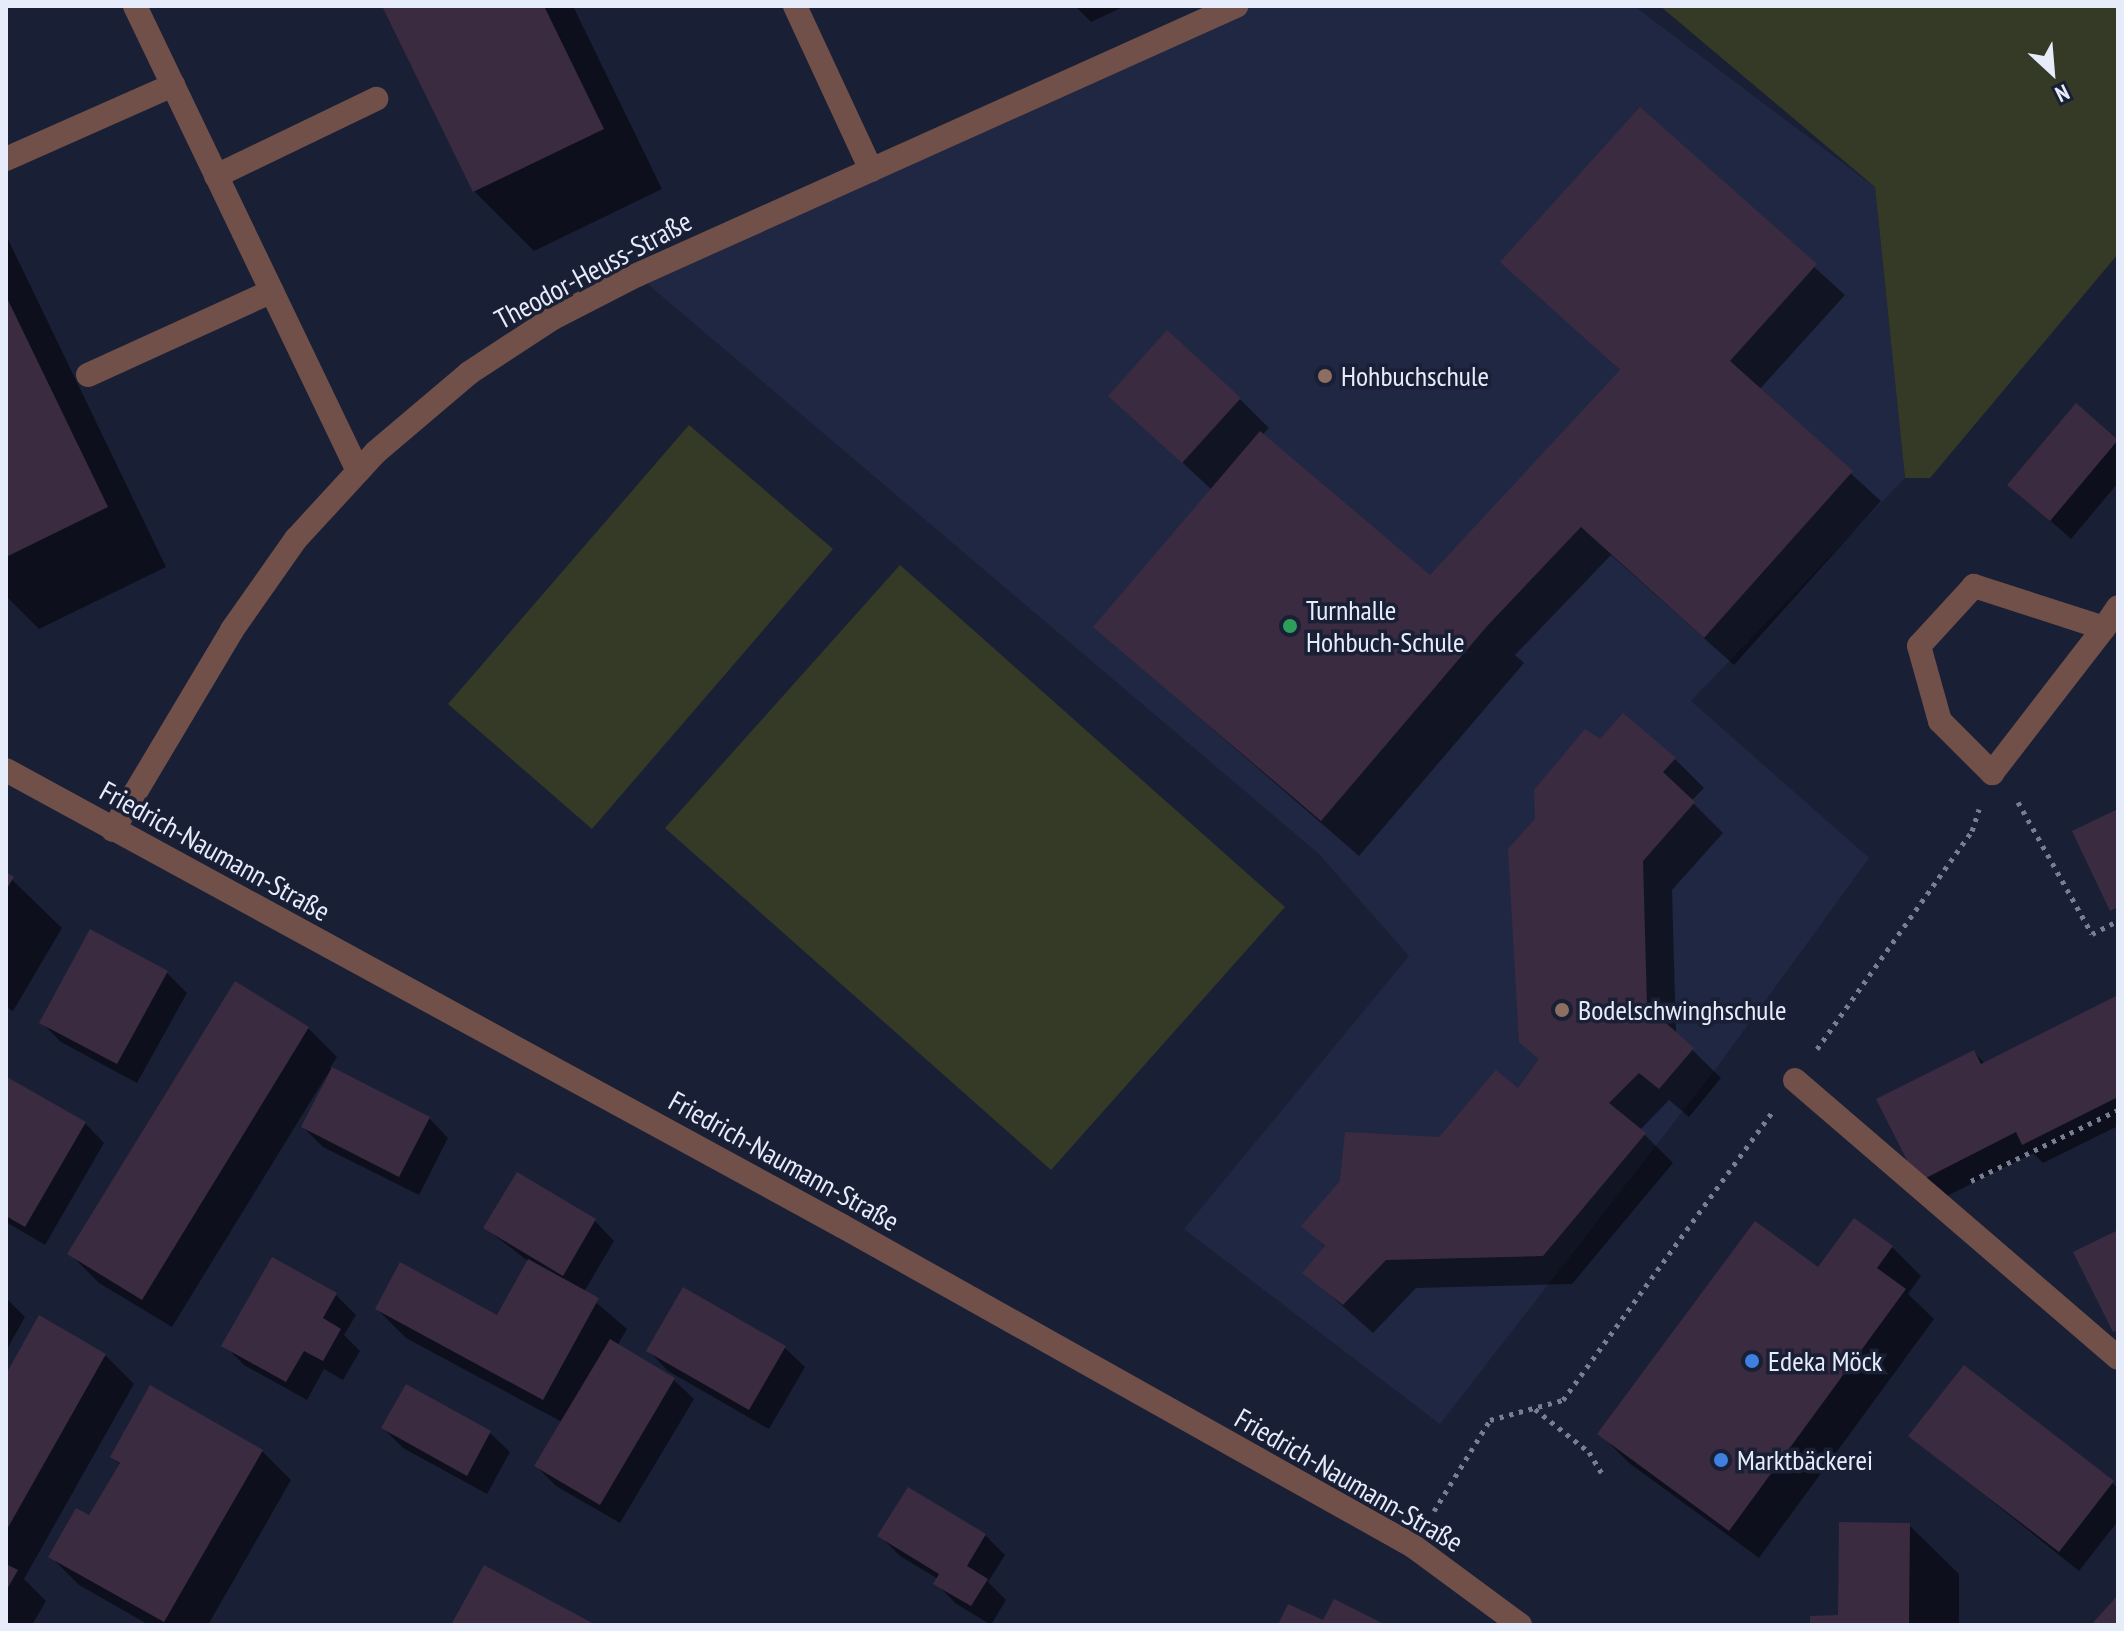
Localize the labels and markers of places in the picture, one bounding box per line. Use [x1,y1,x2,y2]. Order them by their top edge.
place label: Hohbuchschule [1341,359,1489,393]
marker: Hohbuchschule [1316,367,1334,385]
place label: Turnhalle Hohbuch-Schule [1306,593,1465,659]
marker: Turnhalle Hohbuch-Schule [1281,617,1299,635]
place label: Bodelschwinghschule [1578,993,1787,1027]
marker: Bodelschwinghschule [1553,1001,1571,1019]
place label: Edeka Möck [1768,1344,1882,1378]
marker: Edeka Möck [1743,1352,1761,1370]
place label: Marktbäckerei [1737,1443,1873,1477]
marker: Marktbäckerei [1712,1451,1730,1469]

